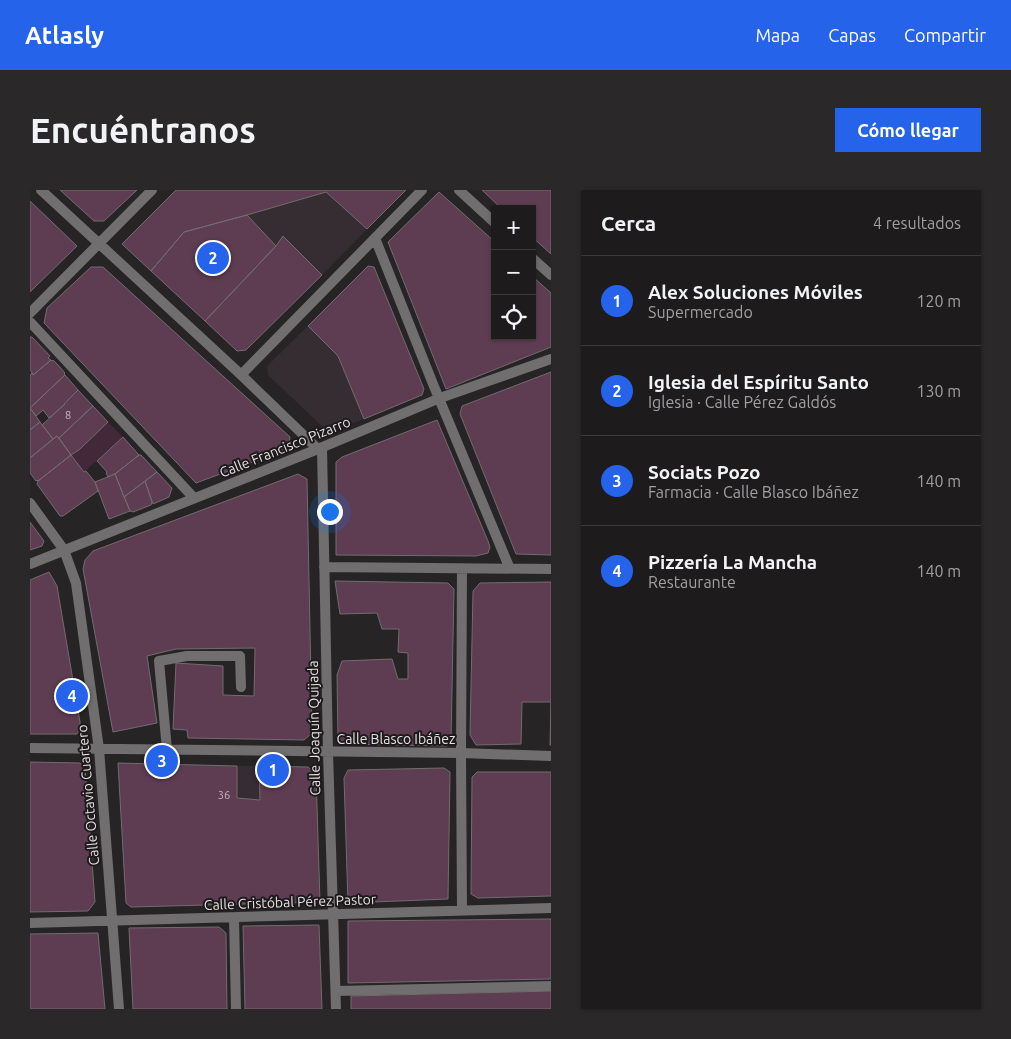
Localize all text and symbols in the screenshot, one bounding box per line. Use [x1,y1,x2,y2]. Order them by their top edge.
text: Atlasly [25,22,104,49]
text: Mapa [755,25,800,45]
text: Capas [828,25,876,45]
text: Compartir [904,25,986,45]
button: Cómo llegar [835,108,981,152]
text: Encuéntranos [30,110,256,150]
map controls [491,205,536,340]
button: + [491,205,536,250]
text: Cerca [601,211,656,235]
text: 4 resultados [873,214,961,232]
pin: 2 [197,239,229,277]
button: − [491,250,536,295]
text: Alex Soluciones Móviles [648,281,863,303]
text: 1 [612,292,622,310]
text: 120 m [916,292,961,310]
button: locate [491,295,536,340]
text: Supermercado [648,303,753,321]
text: Iglesia del Espíritu Santo [648,371,869,393]
text: 2 [612,382,622,400]
text: 130 m [916,382,961,400]
text: Iglesia · Calle Pérez Galdós [648,393,836,411]
house number: 8 [65,409,71,421]
street label: Calle Francisco Pizarro [217,413,353,481]
text: Sociats Pozo [648,461,760,483]
text: 3 [612,472,622,490]
text: 140 m [916,472,961,490]
text: Farmacia · Calle Blasco Ibáñez [648,483,859,501]
your location [317,499,343,525]
text: Pizzería La Mancha [648,551,817,573]
text: 4 [612,562,622,580]
text: 140 m [916,562,961,580]
text: Restaurante [648,573,736,591]
street label: Calle Joaquín Quijada [305,660,323,796]
pin: 4 [56,677,88,715]
street label: Calle Octavio Cuartero [74,724,102,866]
street label: Calle Blasco Ibáñez [337,731,455,747]
pin: 3 [146,742,178,780]
pin: 1 [257,751,289,789]
house number: 36 [218,789,230,801]
street label: Calle Cristóbal Pérez Pastor [204,891,377,913]

